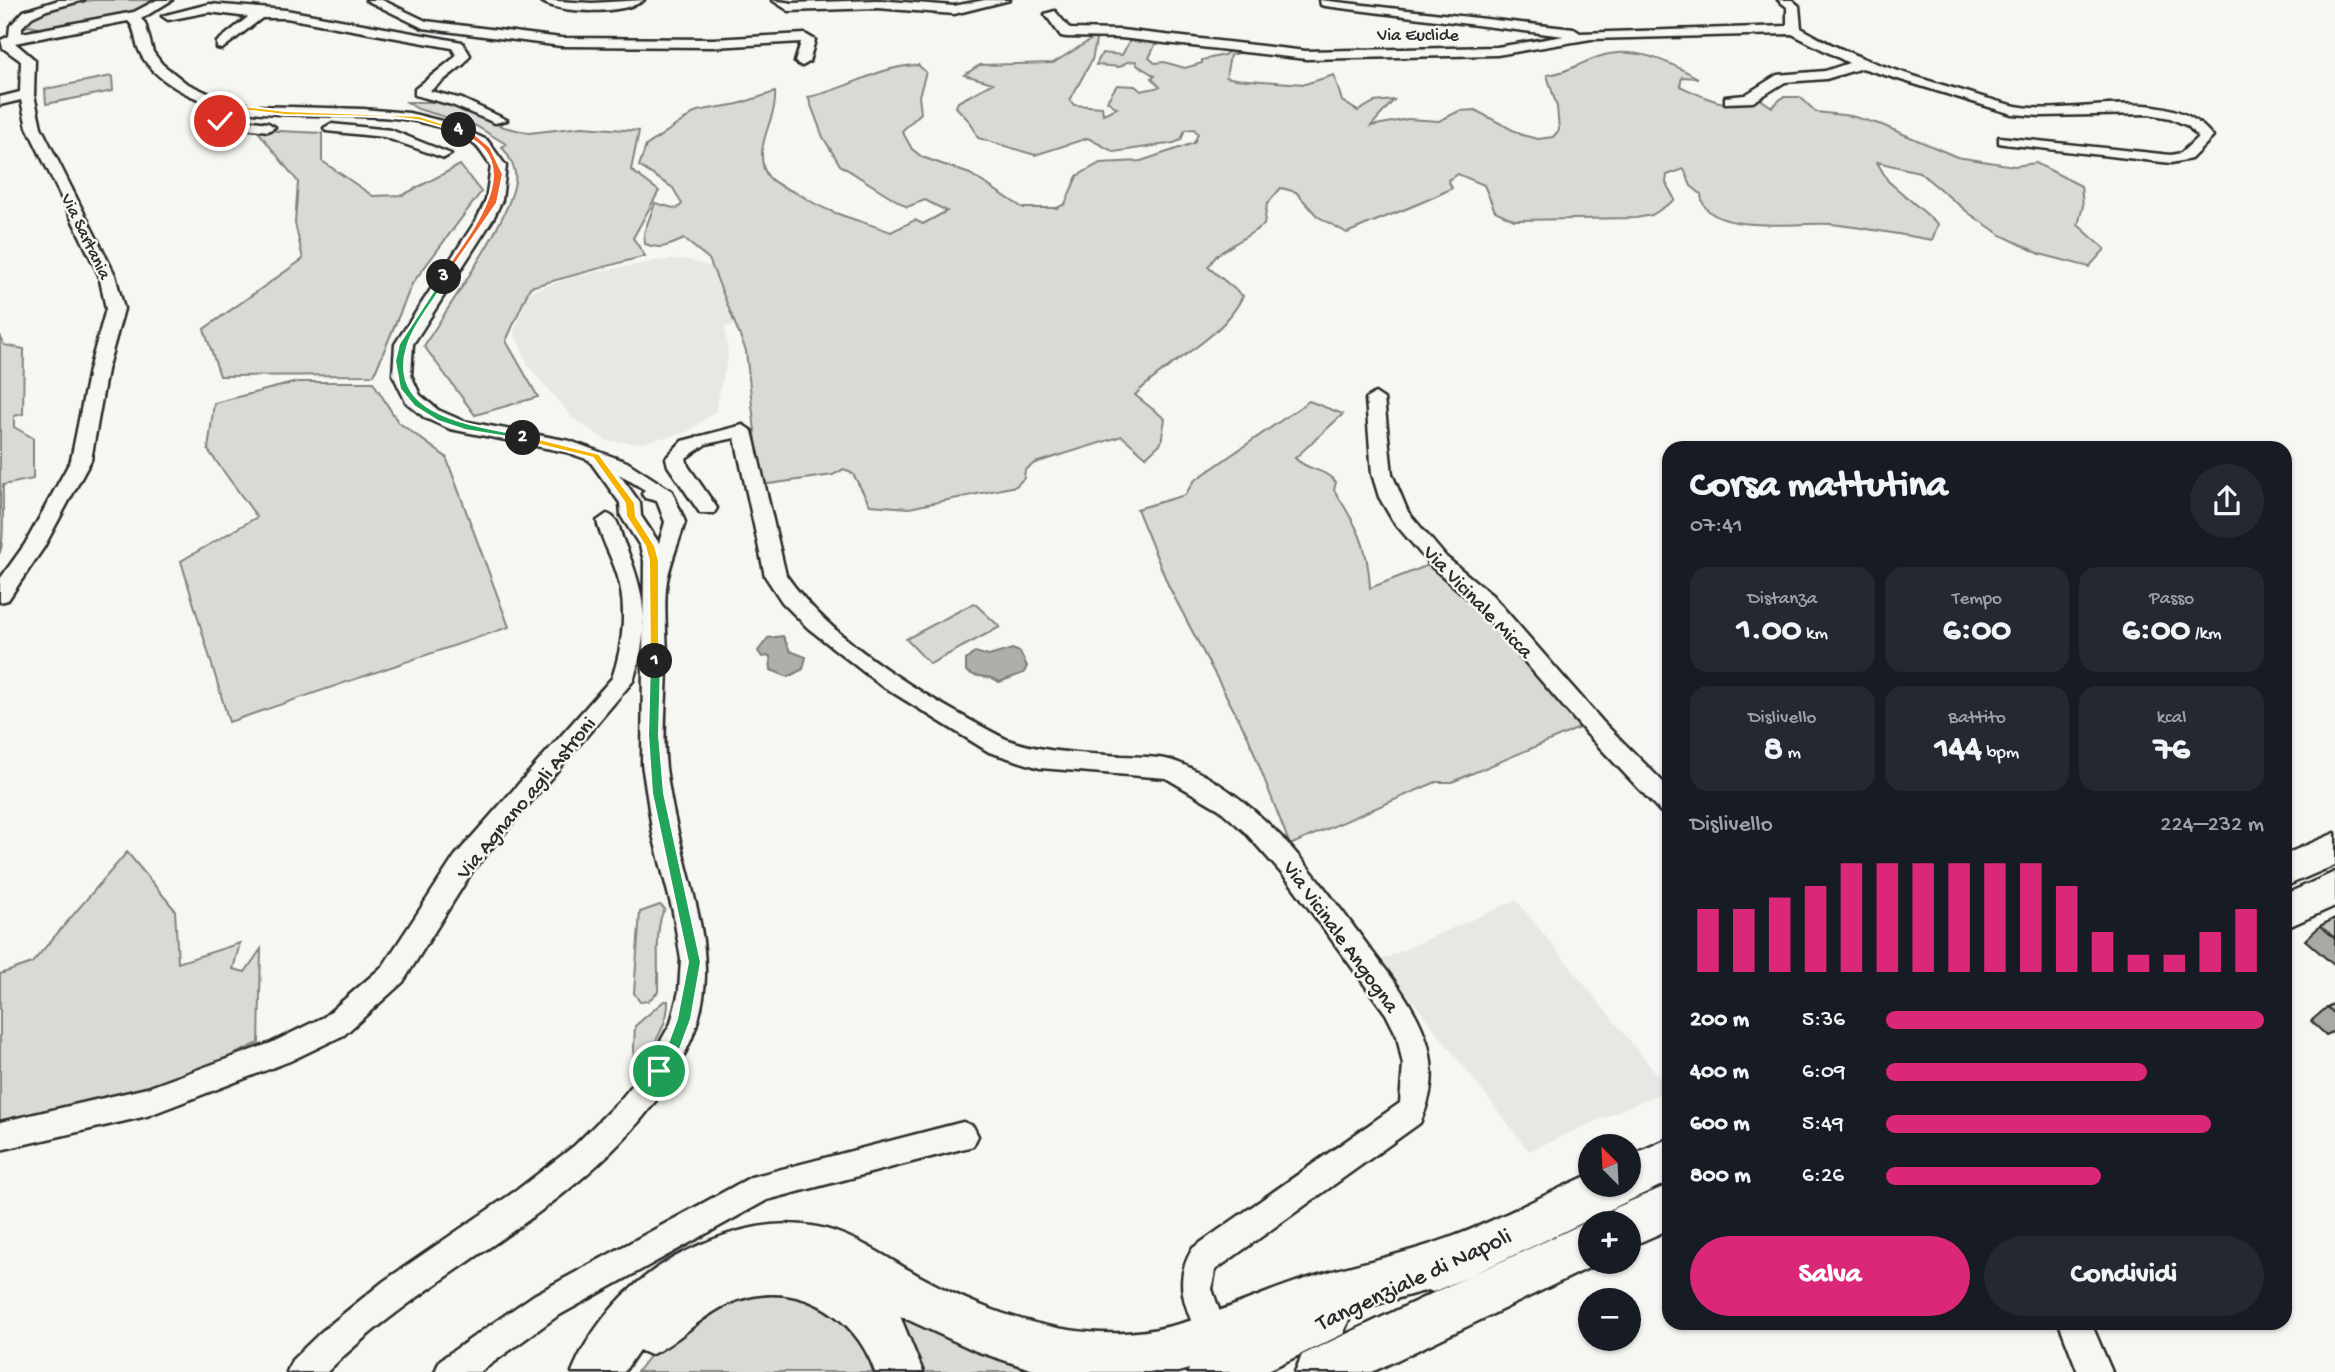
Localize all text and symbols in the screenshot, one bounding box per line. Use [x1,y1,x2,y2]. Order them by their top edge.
street label: Via Euclide [1376,26,1460,47]
pin [190,91,250,151]
icon: check [201,102,239,140]
pin: 4 [442,113,476,148]
text: 4 [454,118,463,141]
street label: Via Sartania [55,190,115,284]
pin: 3 [426,260,462,294]
text: 3 [439,265,448,288]
pin: 2 [505,420,540,456]
text: 2 [518,426,527,449]
button: share [2190,464,2264,538]
text: Corsa mattutina [1690,465,1948,509]
text: 07:41 [1690,513,1742,540]
street label: Via Vicinale Micca [1415,541,1538,666]
text: Distanza [1747,588,1817,611]
text: Tempo [1952,588,2002,611]
text: Passo [2149,588,2194,611]
text: 1.00 [1737,611,1802,652]
text: 6:00 [1943,611,2011,652]
text: 6:00 [2122,611,2190,652]
text: km [1802,623,1828,646]
text: /km [2190,623,2221,646]
pin: 1 [638,644,672,678]
text: 1 [651,649,658,672]
text: Dislivello [1748,707,1816,730]
text: Battito [1948,707,2006,730]
text: kcal [2157,707,2187,730]
street label: Via Agnano agli Astroni [452,713,603,886]
text: 8 [1764,730,1783,771]
text: 144 [1935,730,1982,771]
text: 76 [2154,730,2190,771]
text: m [1783,742,1801,765]
text: bpm [1982,742,2019,765]
text: Dislivello [1690,812,1773,839]
text: 224–232 m [2160,812,2264,839]
street label: Via Vicinale Angogna [1275,856,1403,1020]
text: 200 m [1690,1007,1749,1034]
text: 5:36 [1802,1007,1845,1034]
pin [629,1041,689,1101]
icon: arrive [640,1052,678,1090]
text: 400 m [1690,1059,1749,1086]
text: 6:09 [1802,1059,1845,1086]
text: 600 m [1690,1111,1750,1138]
text: 5:49 [1802,1111,1844,1138]
north arrow [1578,1134,1642,1197]
map controls [1578,1134,1641,1351]
text: 800 m [1690,1163,1751,1190]
text: 6:26 [1802,1163,1844,1190]
button: + [1578,1211,1641,1274]
street label: Tangenziale di Napoli [1310,1223,1517,1340]
button: Salva [1690,1236,1970,1316]
button: Condividi [1984,1236,2264,1316]
button: − [1578,1288,1641,1351]

